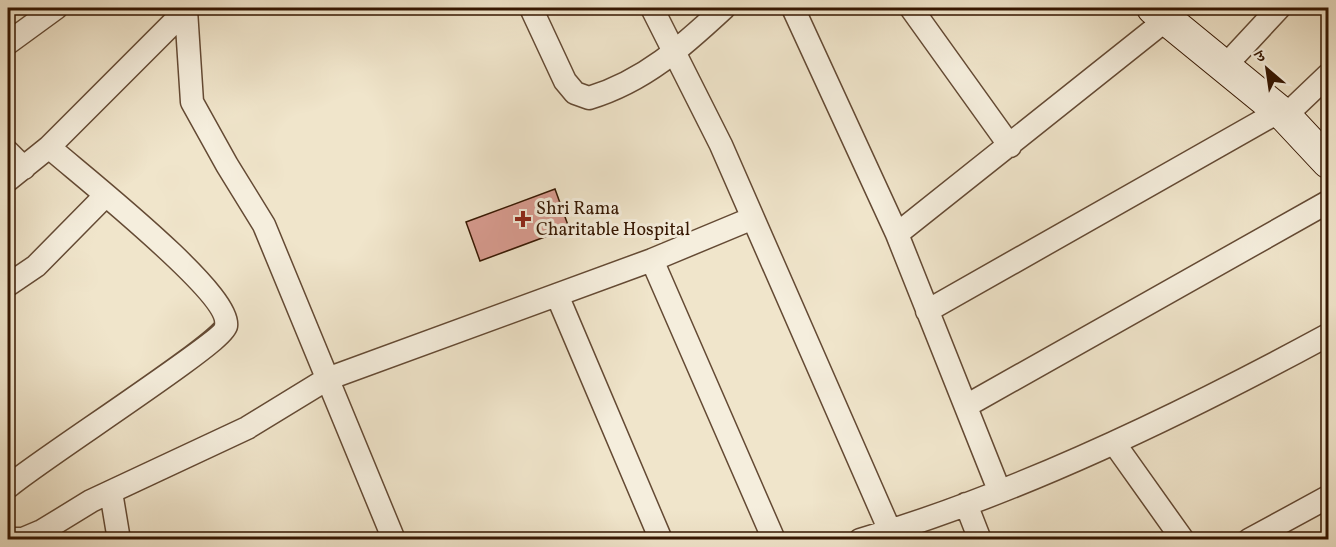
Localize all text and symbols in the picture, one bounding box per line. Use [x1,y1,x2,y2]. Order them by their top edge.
north arrow [1237,39,1297,99]
text: उ [1251,45,1271,70]
place label: Shri Rama Charitable Hospital [536,197,690,243]
marker: Shri Rama Charitable Hospital [514,210,532,228]

